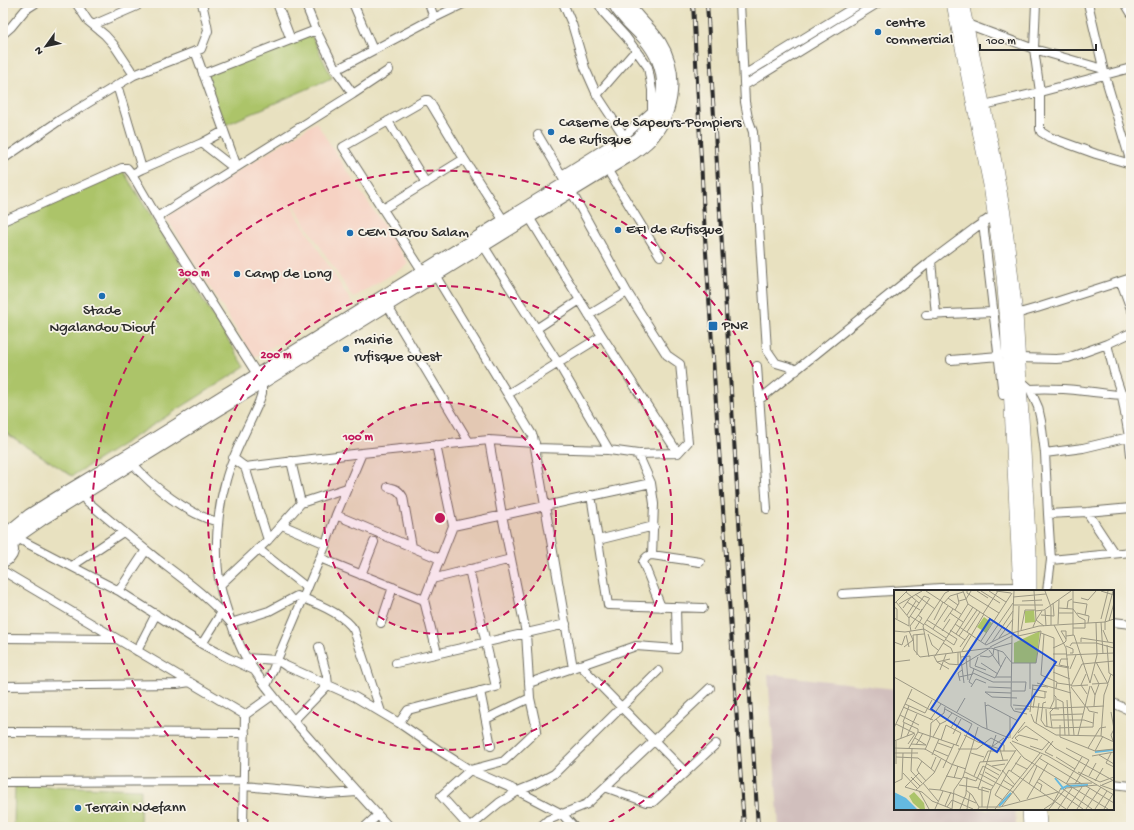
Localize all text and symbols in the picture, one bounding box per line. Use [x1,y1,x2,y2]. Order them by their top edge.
place label: centre commercial [886,14,953,49]
north arrow [26,26,66,66]
scale bar [980,26,1096,52]
marker: centre commercial [873,27,883,37]
text: 100 m [985,35,1016,49]
text: N [32,44,46,57]
place label: Caserne de Sapeurs-Pompiers de Rufisque [559,114,742,149]
marker: Caserne de Sapeurs-Pompiers de Rufisque [546,127,556,137]
place label: EFI de Rufisque [626,221,723,239]
place label: CEM Darou Salam [358,224,469,242]
marker: EFI de Rufisque [613,225,623,235]
marker: CEM Darou Salam [345,228,355,238]
place label: Camp de Long [245,265,332,283]
text: 300 m [177,267,210,281]
marker: Camp de Long [232,269,242,279]
marker: Stade Ngalandou Diouf [97,291,107,301]
place label: Stade Ngalandou Diouf [49,302,156,337]
place label: PNR [721,317,749,335]
marker: PNR [707,320,719,332]
place label: mairie rufisque ouest [354,331,443,366]
marker: mairie rufisque ouest [341,344,351,354]
text: 200 m [261,349,292,363]
text: 100 m [342,431,373,445]
centre of rings [433,511,447,525]
inset map [894,590,1114,810]
place label: Terrain Ndefann [85,799,186,817]
marker: Terrain Ndefann [73,803,83,813]

